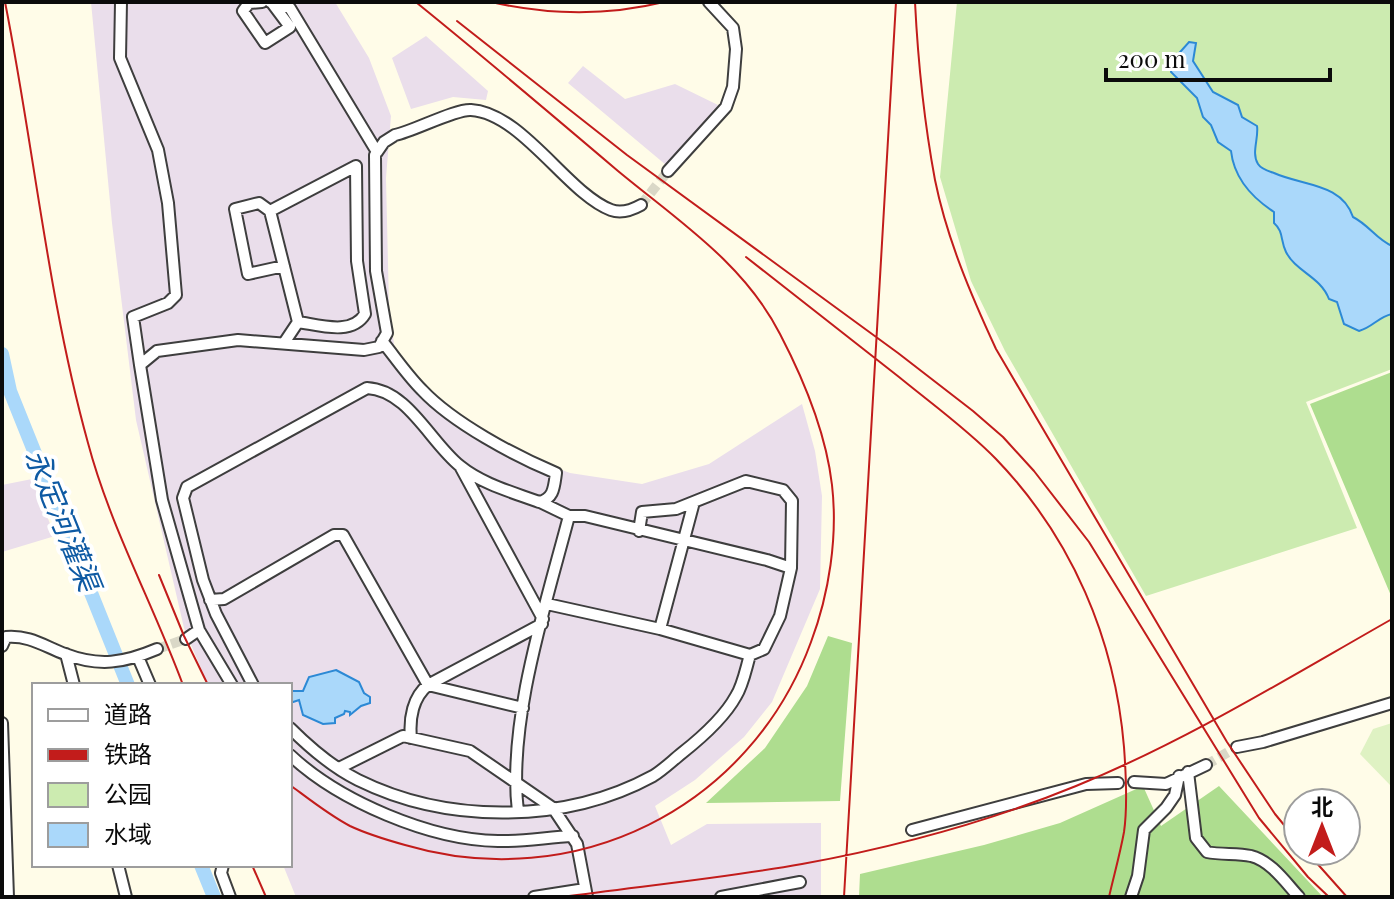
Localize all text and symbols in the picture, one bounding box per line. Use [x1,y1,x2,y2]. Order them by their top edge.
scale bar [1106,32,1330,82]
text: 200 m [1118,42,1186,74]
water label: 永定河灌渠 [17,442,112,600]
legend [32,683,292,867]
text: 道路 [104,697,152,729]
text: 铁路 [104,737,152,769]
text: 公园 [104,777,152,809]
north arrow [1282,787,1362,867]
text: 北 [1311,791,1333,821]
text: 水域 [104,817,152,849]

